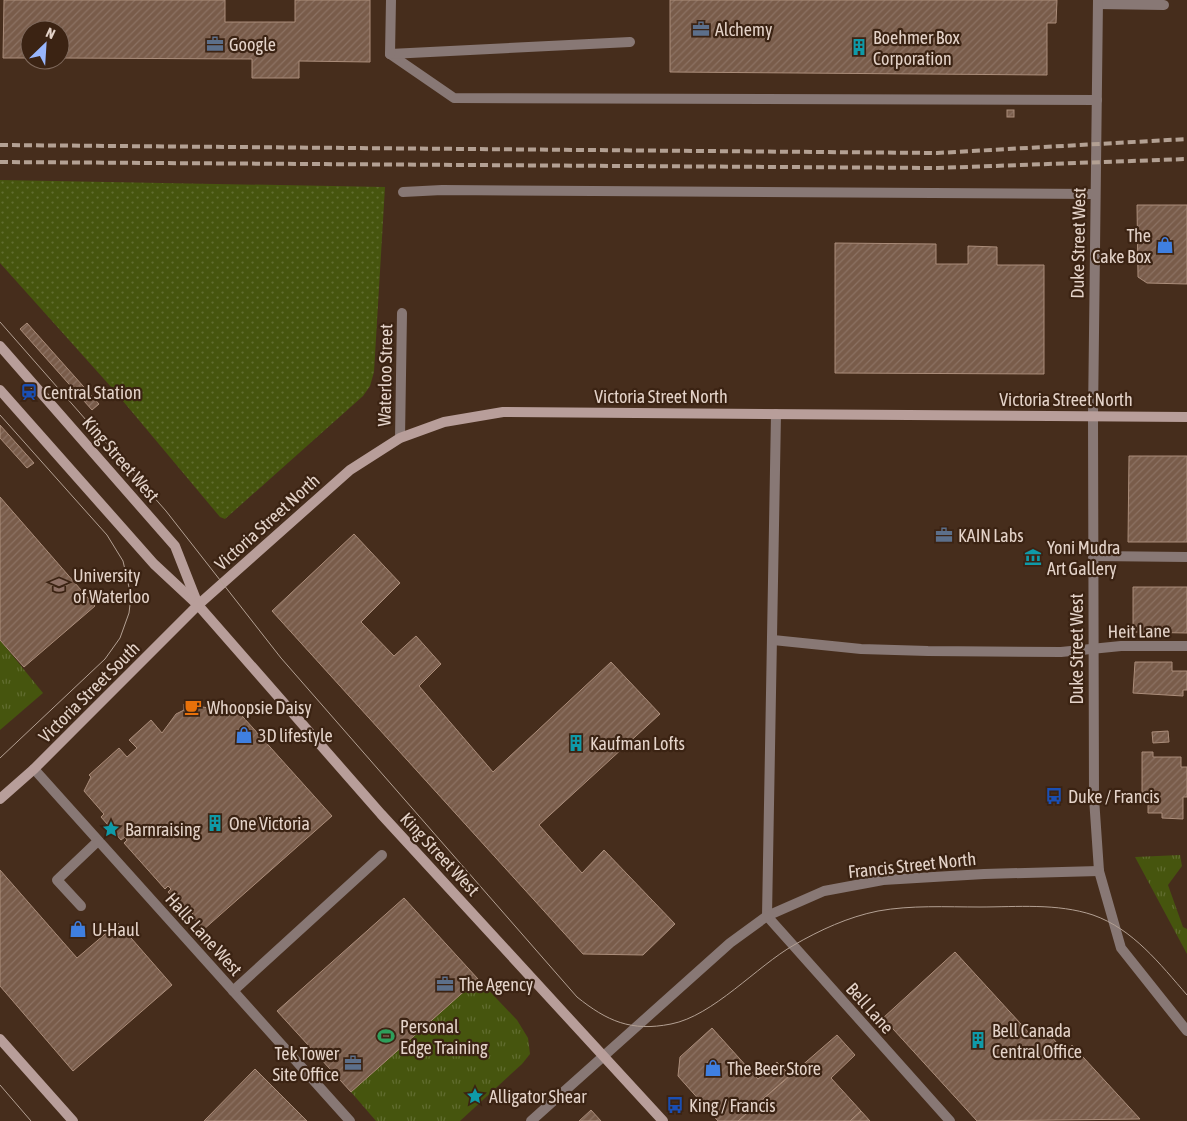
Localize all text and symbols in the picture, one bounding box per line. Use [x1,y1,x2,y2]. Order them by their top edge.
office icon: Alchemy [691,19,711,39]
place label: Alchemy [715,19,772,40]
north arrow [20,20,70,70]
text: N [43,24,58,42]
place label: Boehmer Box Corporation [873,27,960,69]
office icon: Google [205,34,225,54]
place label: Google [229,34,276,55]
building icon: Boehmer Box Corporation [849,37,869,57]
street label: Duke Street West [1067,187,1089,299]
place label: The Cake Box [1092,225,1151,267]
shop icon: The Cake Box [1155,235,1175,255]
street label: Waterloo Street [374,323,396,427]
station icon: Central Station [19,382,39,402]
place label: Central Station [43,382,141,403]
street label: Victoria Street North [594,386,728,407]
street label: Victoria Street North [999,389,1133,410]
street label: King Street West [78,412,164,506]
street label: Victoria Street North [210,470,324,574]
office icon: KAIN Labs [934,525,954,545]
place label: KAIN Labs [958,525,1024,546]
place label: Yoni Mudra Art Gallery [1047,537,1120,579]
museum icon: Yoni Mudra Art Gallery [1023,547,1043,567]
place label: University of Waterloo [73,565,150,607]
school or university icon: University of Waterloo [49,575,69,595]
street label: Duke Street West [1066,593,1087,705]
street label: Heit Lane [1107,620,1171,642]
street label: Victoria Street South [34,637,144,747]
cafe icon: Whoopsie Daisy [183,697,203,717]
place label: Whoopsie Daisy [207,697,312,718]
shop icon: 3D lifestyle [234,725,254,745]
place label: 3D lifestyle [258,725,333,746]
building icon: Kaufman Lofts [566,733,586,753]
place label: Kaufman Lofts [590,733,685,754]
bus stop icon: Duke / Francis [1044,786,1064,806]
place label: Duke / Francis [1068,786,1160,807]
street label: King Street West [396,808,484,900]
building icon: One Victoria [205,813,225,833]
place label: One Victoria [229,813,310,834]
place icon: Barnraising [101,819,121,839]
place label: Barnraising [125,819,201,840]
street label: Francis Street North [847,848,977,882]
street label: Halls Lane West [161,888,247,980]
shop icon: U-Haul [68,919,88,939]
place label: U-Haul [92,919,140,940]
office icon: The Agency [435,974,455,994]
place label: The Agency [459,974,533,995]
street label: Bell Lane [842,978,898,1038]
place label: Personal Edge Training [400,1016,488,1058]
place label: Bell Canada Central Office [992,1020,1082,1062]
sports icon: Personal Edge Training [376,1026,396,1046]
building icon: Bell Canada Central Office [968,1030,988,1050]
place label: Tek Tower Site Office [272,1043,340,1085]
office icon: Tek Tower Site Office [343,1053,363,1073]
shop icon: The Beer Store [703,1058,723,1078]
place label: The Beer Store [727,1058,821,1079]
place icon: Alligator Shear [465,1086,485,1106]
place label: Alligator Shear [489,1086,587,1107]
bus stop icon: King / Francis [665,1095,685,1115]
place label: King / Francis [689,1095,776,1116]

